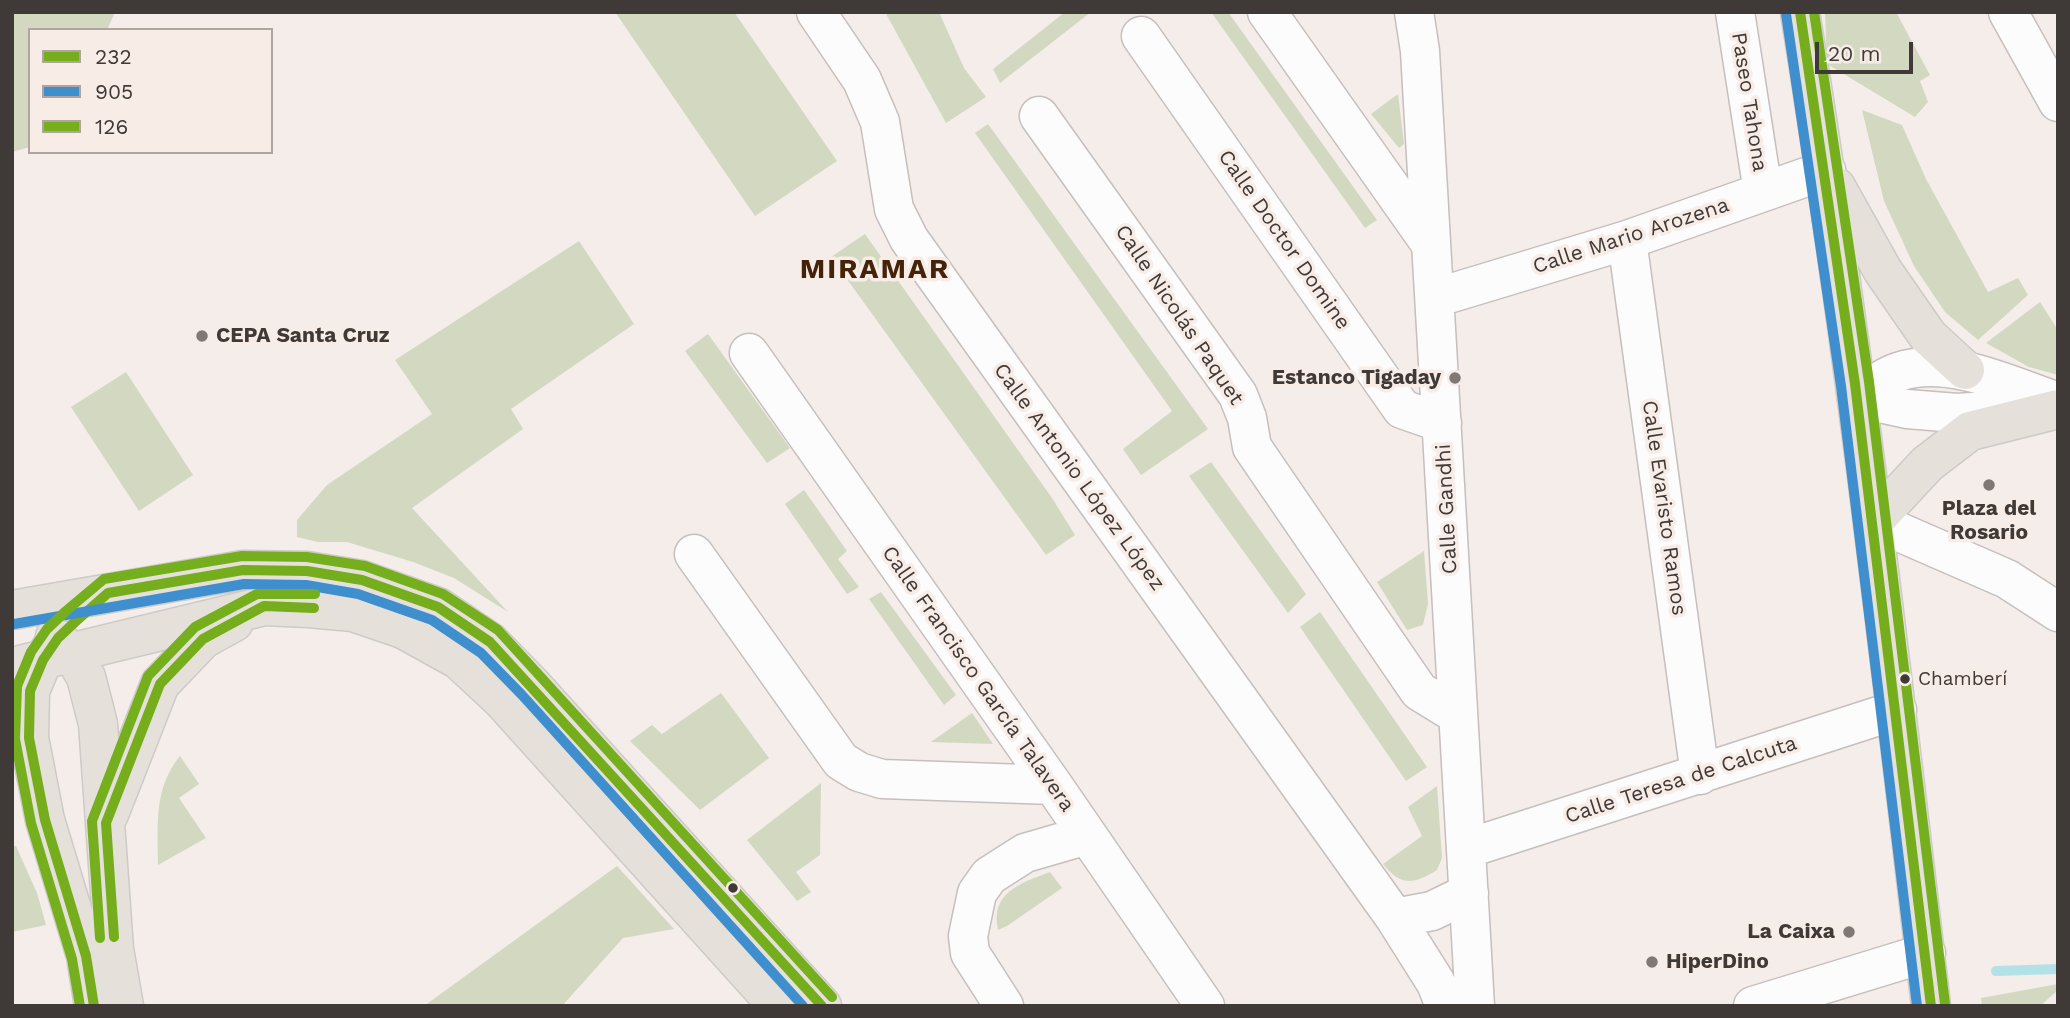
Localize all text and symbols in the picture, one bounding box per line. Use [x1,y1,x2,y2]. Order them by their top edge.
legend [28,28,273,154]
scale bar [1818,28,1916,72]
street label: Paseo Tahona [1726,31,1772,173]
text: 20 m [1828,41,1880,66]
text: 232 [95,44,132,69]
text: 905 [95,79,133,104]
text: 126 [95,114,128,139]
street label: Calle Doctor Domine [1212,145,1356,335]
street label: Calle Mario Arozena [1530,192,1732,280]
street label: Calle Nicolás Paquet [1109,220,1249,410]
district label: MIRAMAR [801,253,949,287]
place label: CEPA Santa Cruz [216,323,390,349]
marker: CEPA Santa Cruz [194,328,210,344]
street label: Calle Antonio López López [988,358,1170,596]
place label: Estanco Tigaday [1272,365,1441,391]
marker: Estanco Tigaday [1447,370,1463,386]
street label: Calle Evaristo Ramos [1636,399,1692,617]
street label: Calle Gandhi [1431,443,1463,575]
marker: Plaza del Rosario [1981,477,1997,493]
place label: Plaza del Rosario [1942,496,2036,546]
street label: Calle Francisco García Talavera [876,541,1080,817]
place label: Chamberí [1918,668,2007,690]
marker: Chamberí [1898,672,1912,686]
street label: Calle Teresa de Calcuta [1562,731,1800,829]
unlabelled marker [726,881,740,895]
place label: La Caixa [1747,919,1835,945]
marker: La Caixa [1841,924,1857,940]
place label: HiperDino [1666,949,1769,975]
marker: HiperDino [1644,954,1660,970]

